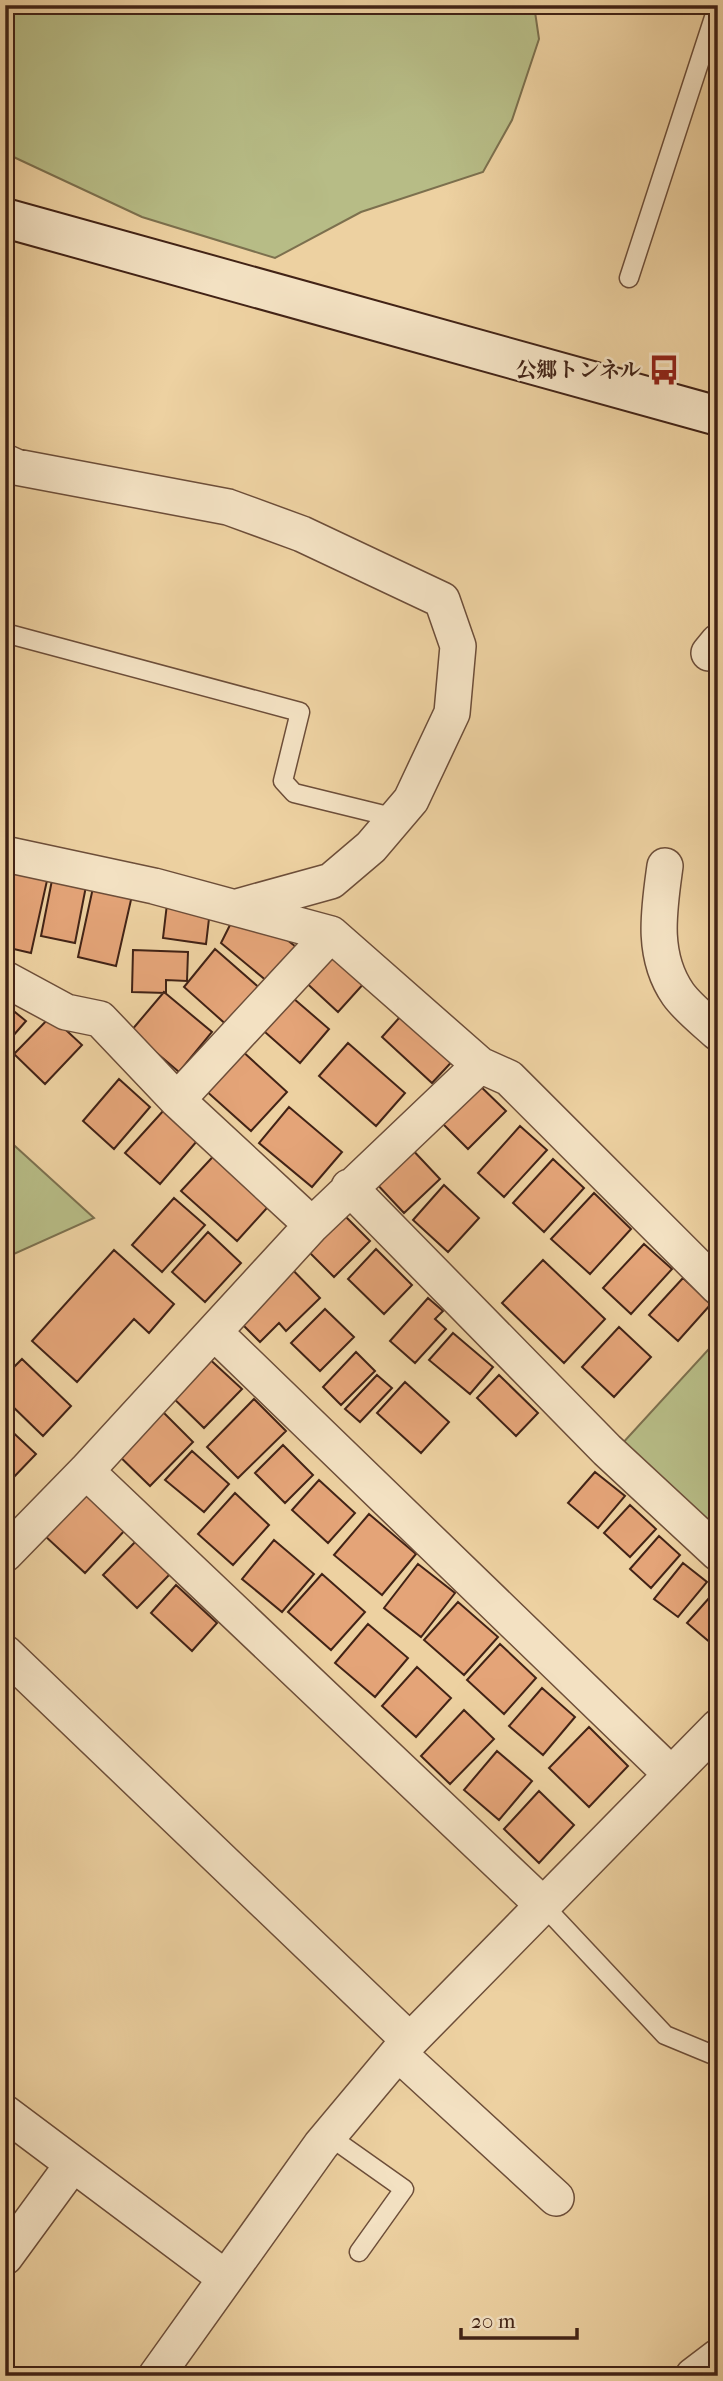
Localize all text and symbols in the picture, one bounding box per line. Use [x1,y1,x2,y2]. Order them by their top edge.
bus stop icon: 公郷トンネル [647,353,681,387]
place label: 公郷トンネル [516,358,641,382]
scale bar [461,2297,576,2341]
text: 20 m [471,2309,516,2333]

